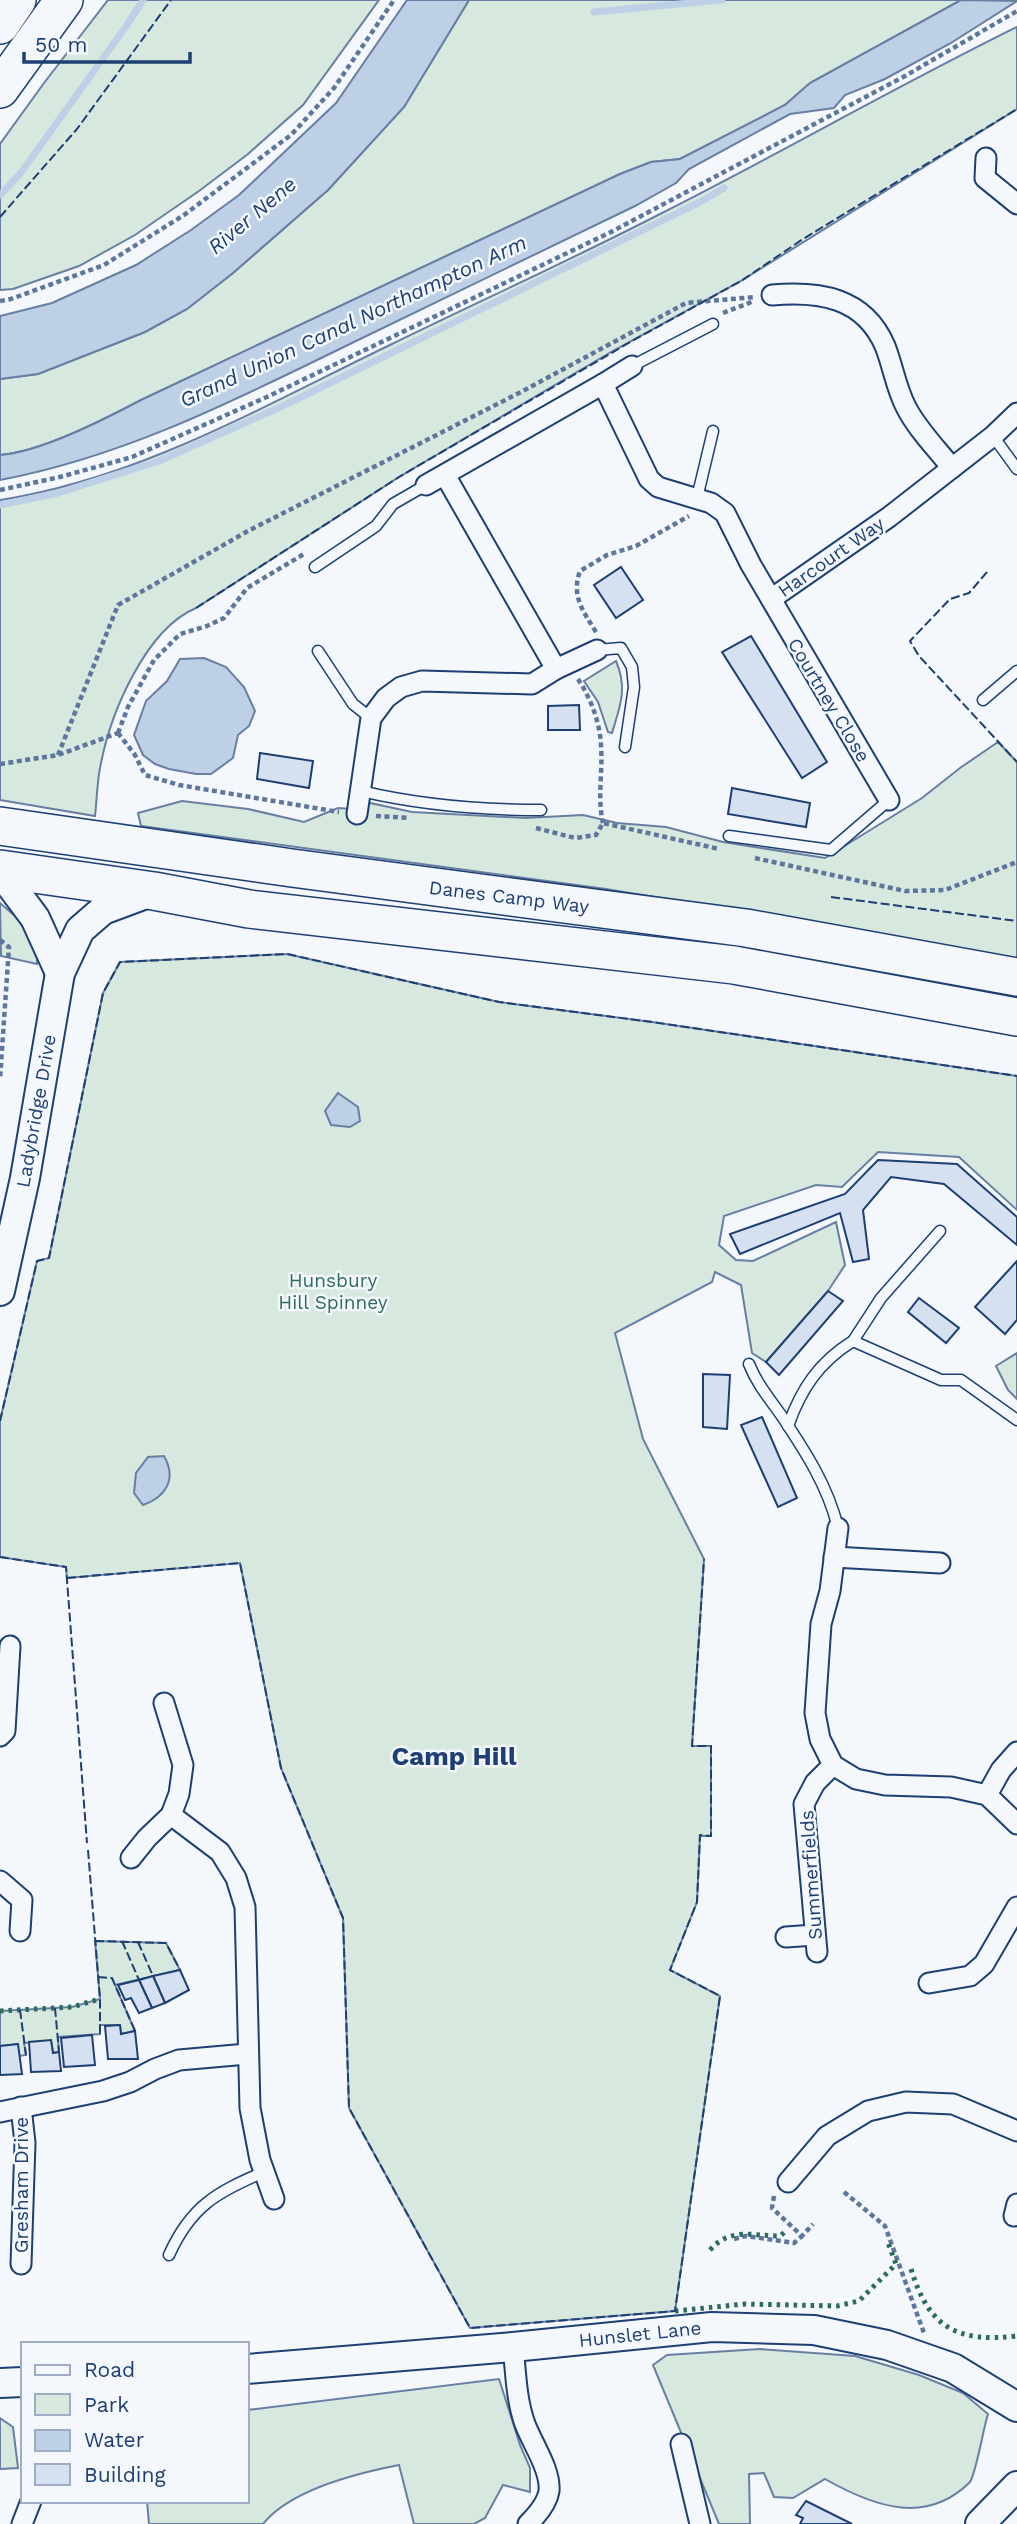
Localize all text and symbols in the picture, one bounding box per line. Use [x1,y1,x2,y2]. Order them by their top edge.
scale bar [24,21,191,65]
text: 50 m [35,32,87,57]
water label: River Nene [203,171,301,259]
water label: Grand Union Canal Northampton Arm [176,229,530,413]
street label: Harcourt Way [773,512,889,602]
street label: Courtney Close [783,634,875,766]
street label: Danes Camp Way [428,876,590,918]
street label: Ladybridge Drive [11,1033,61,1189]
park label: Hunsbury Hill Spinney [278,1269,388,1314]
district label: Camp Hill [392,1741,517,1771]
street label: Summerfields [795,1809,827,1941]
street label: Gresham Drive [10,2117,33,2253]
street label: Hunslet Lane [578,2316,702,2352]
legend [21,2342,248,2503]
text: Road [84,2357,135,2382]
text: Park [84,2392,129,2417]
text: Water [84,2427,145,2452]
text: Building [84,2462,166,2487]

